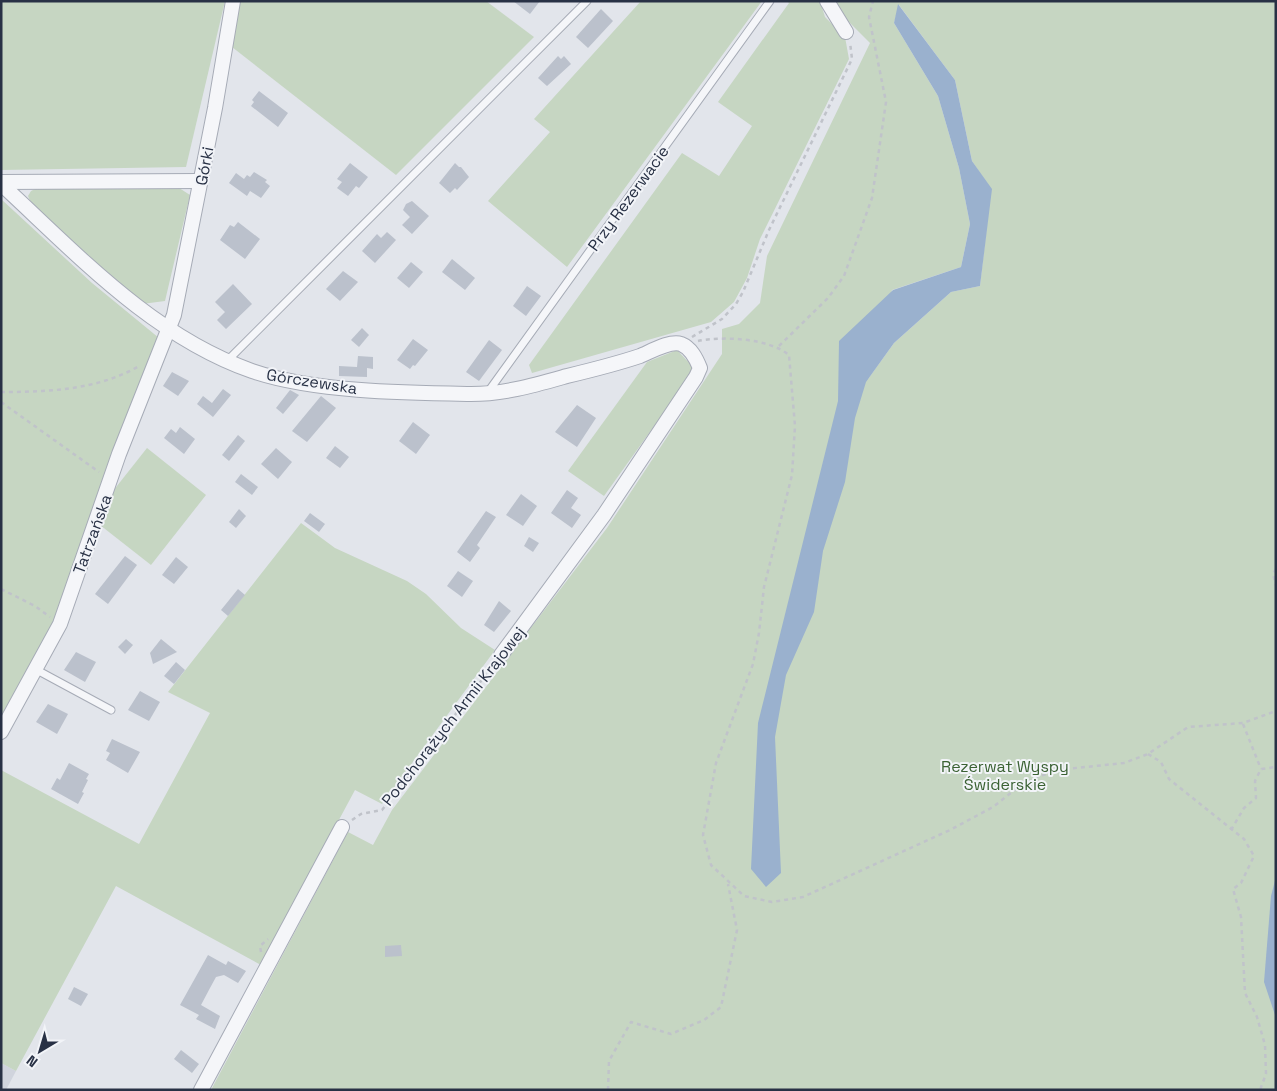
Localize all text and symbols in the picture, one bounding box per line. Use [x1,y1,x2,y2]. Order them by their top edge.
street label: Przy Rezerwacie [583,141,674,255]
street label: Górki [190,145,219,187]
street label: Górczewska [265,364,359,399]
street label: Tatrzańska [68,491,117,577]
street label: Podchorążych Armii Krajowej [377,623,530,810]
park label: Rezerwat Wyspy Świderskie [941,756,1069,795]
north arrow [15,1026,65,1076]
text: N [23,1051,41,1071]

